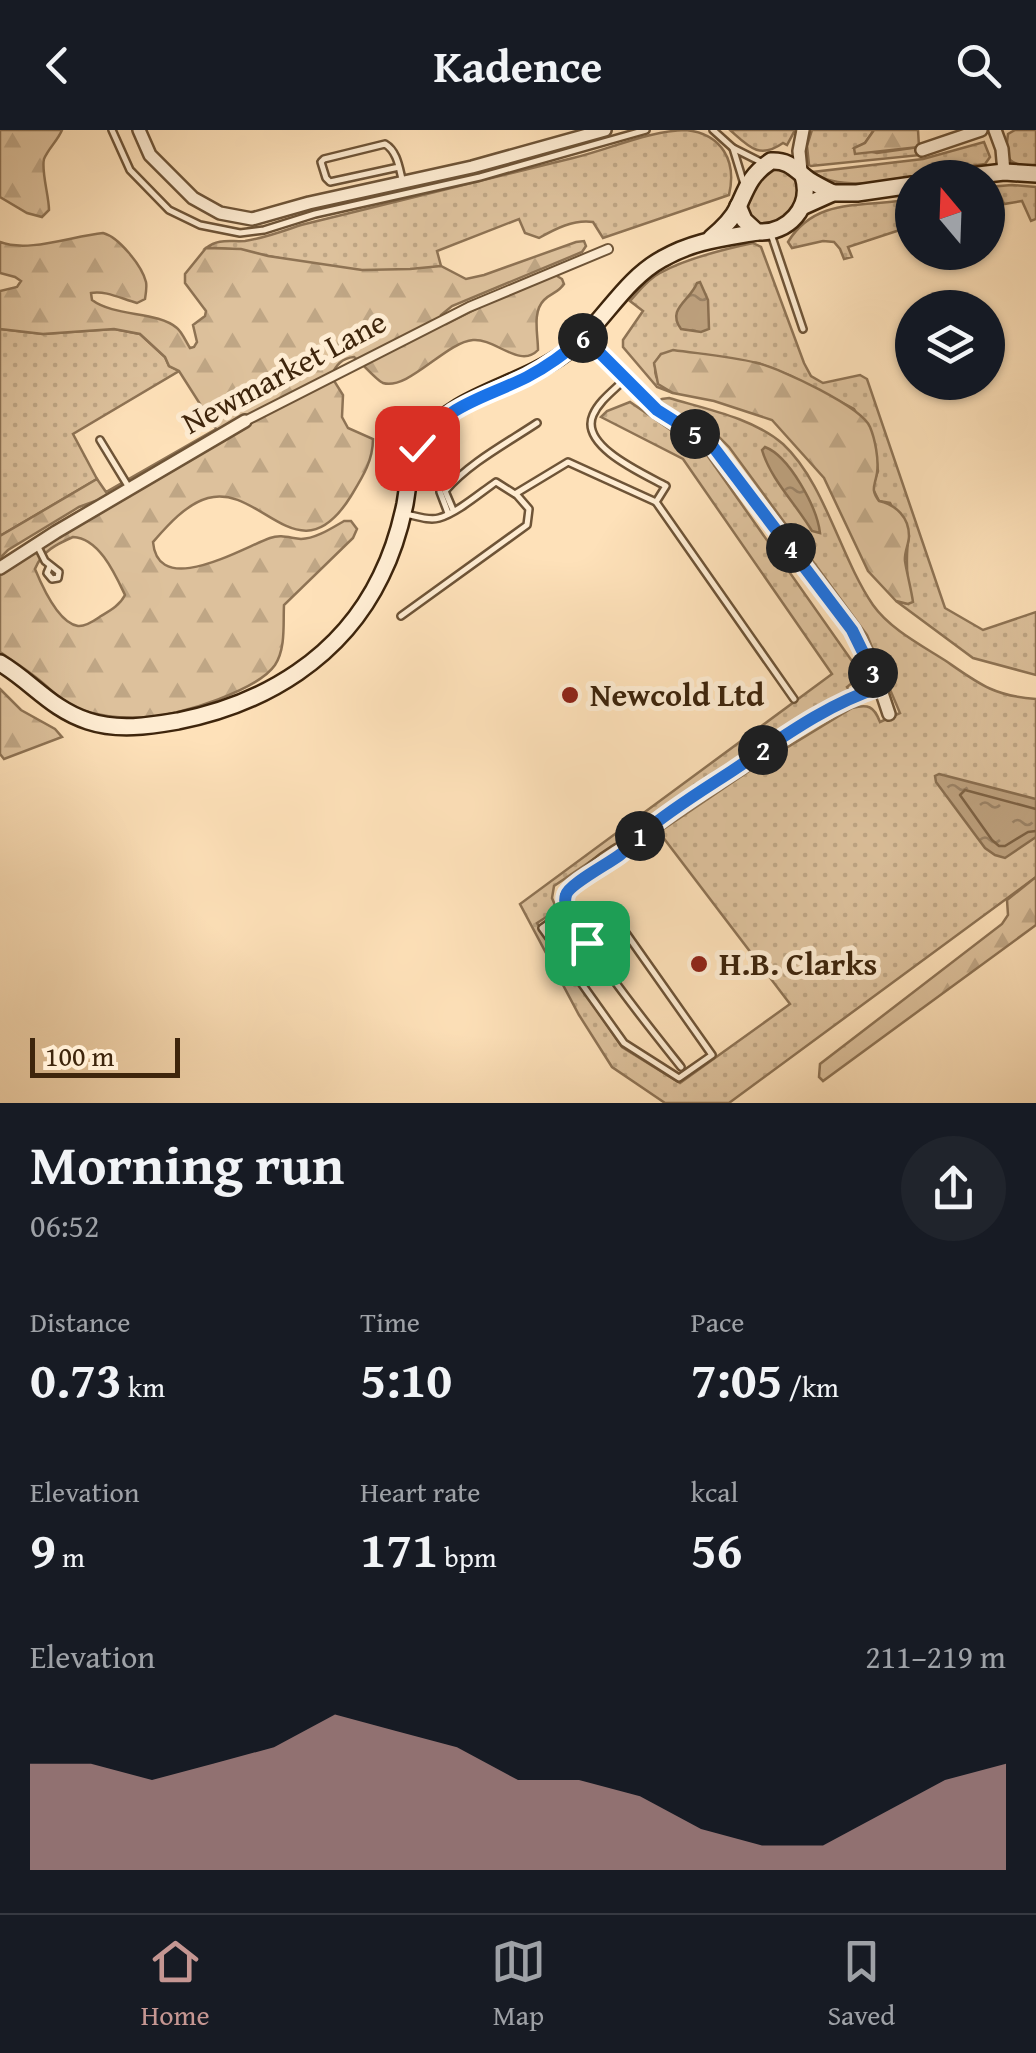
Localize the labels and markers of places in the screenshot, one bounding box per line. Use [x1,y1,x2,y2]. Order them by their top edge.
pin: 6 [558,313,608,363]
pin [375,406,460,491]
pin: 5 [670,409,720,459]
pin: 4 [766,523,816,573]
pin: 3 [848,648,898,698]
place label: Newcold Ltd [590,671,765,718]
marker: Newcold Ltd [559,684,581,706]
pin: 2 [738,725,788,775]
pin: 1 [615,811,665,861]
pin [545,901,630,986]
place label: H.B. Clarks [719,940,877,987]
marker: H.B. Clarks [688,953,710,975]

